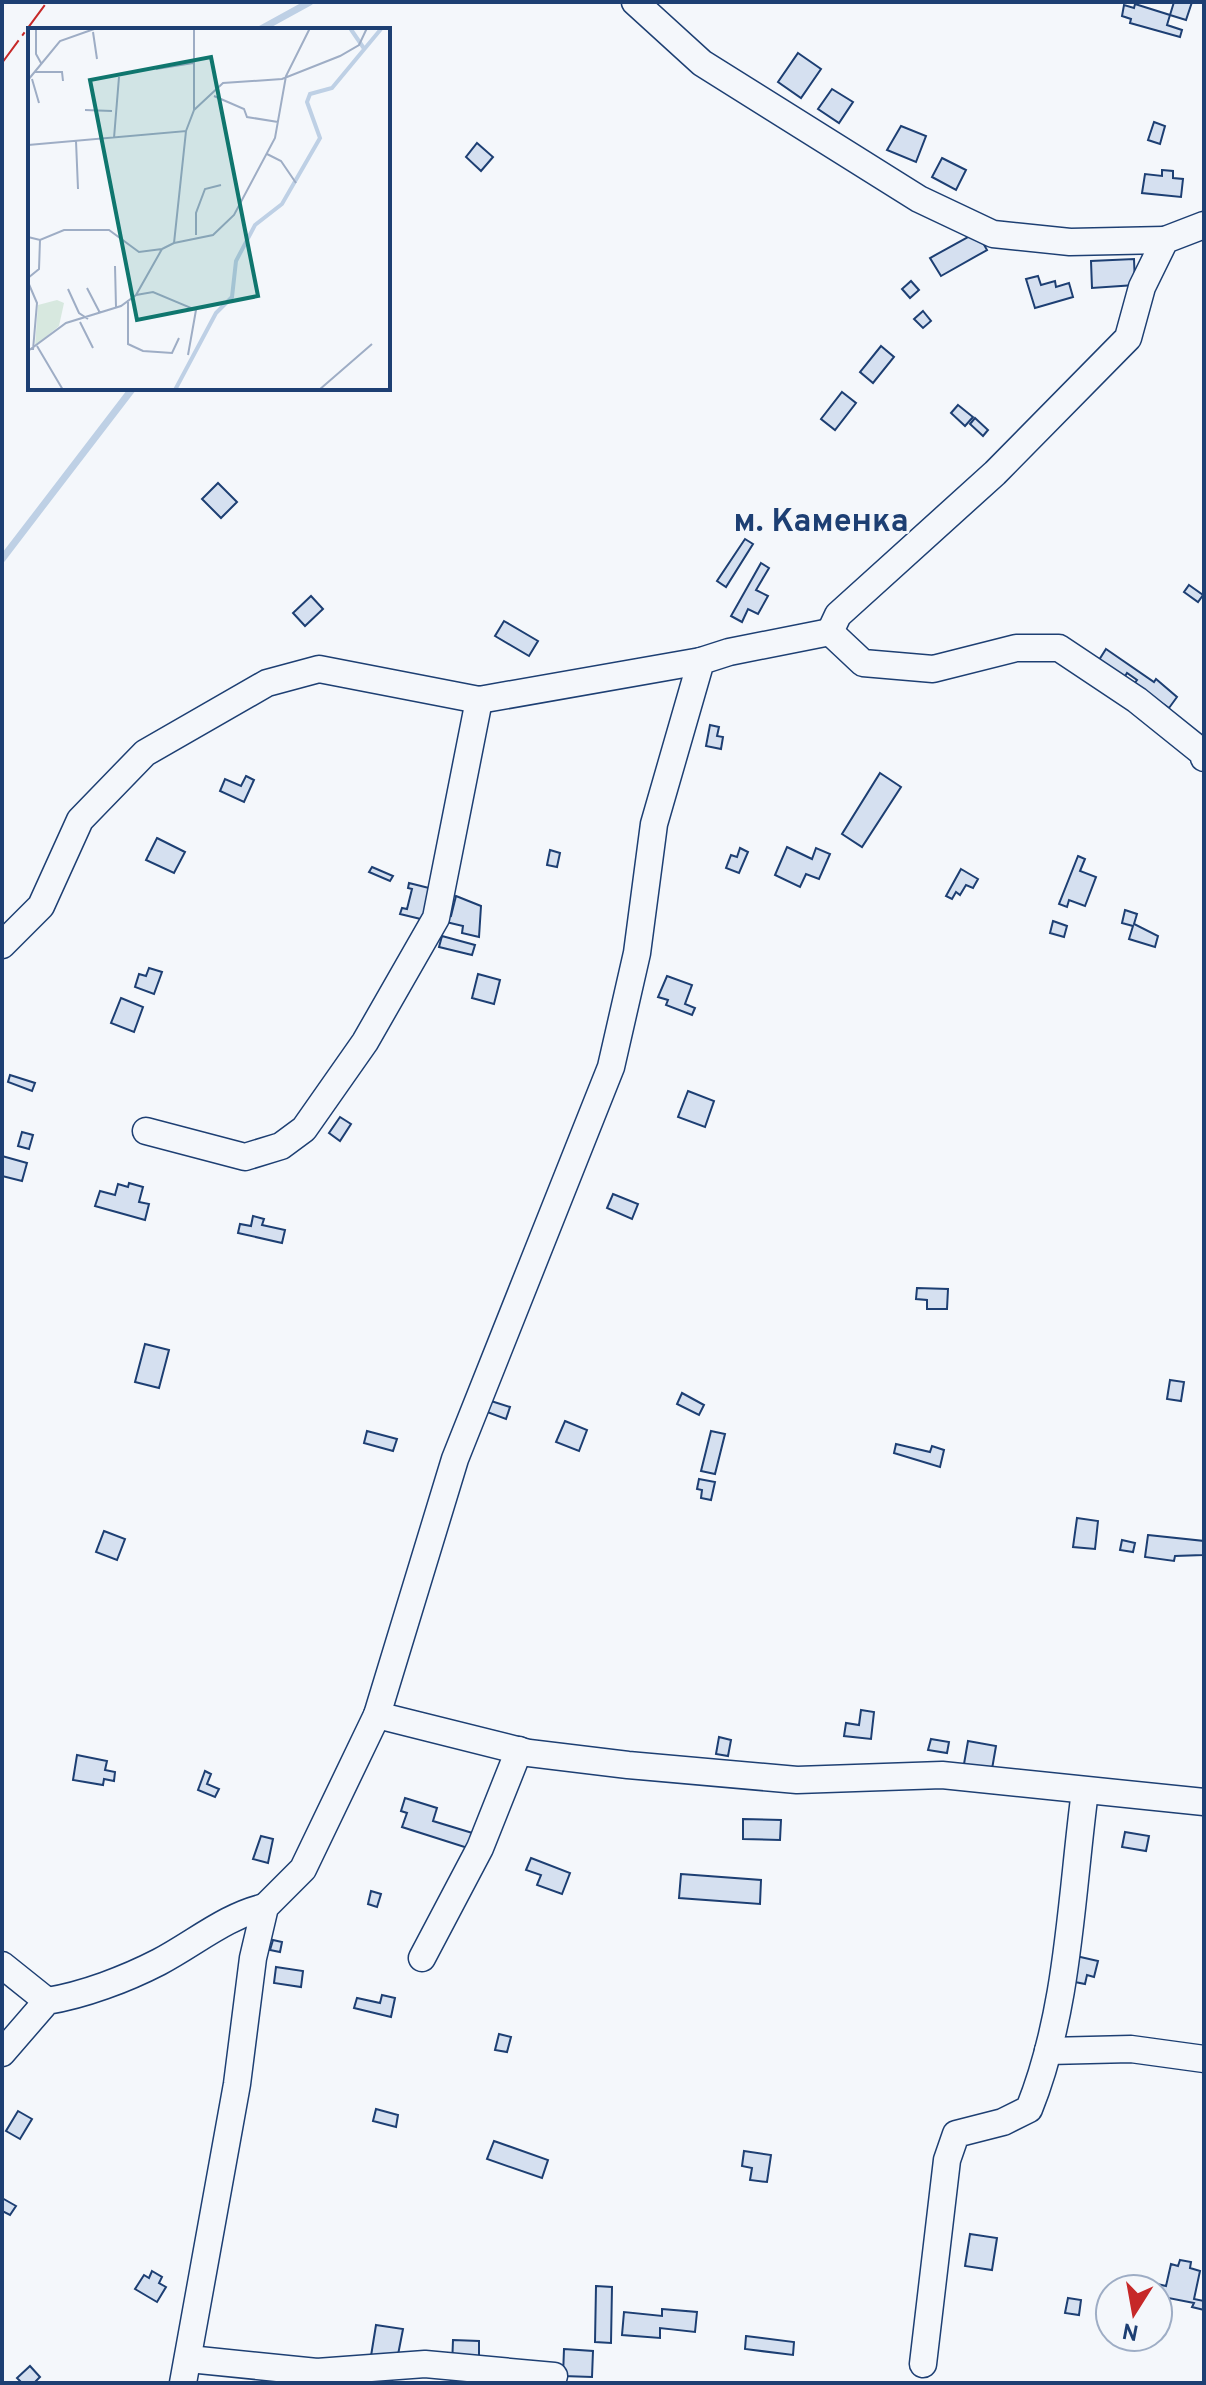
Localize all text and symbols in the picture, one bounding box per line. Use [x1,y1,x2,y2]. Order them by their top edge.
inset map [28,28,390,390]
district label: м. Каменка [734,503,908,543]
north arrow [1094,2273,1174,2353]
text: N [1120,2315,1141,2345]

